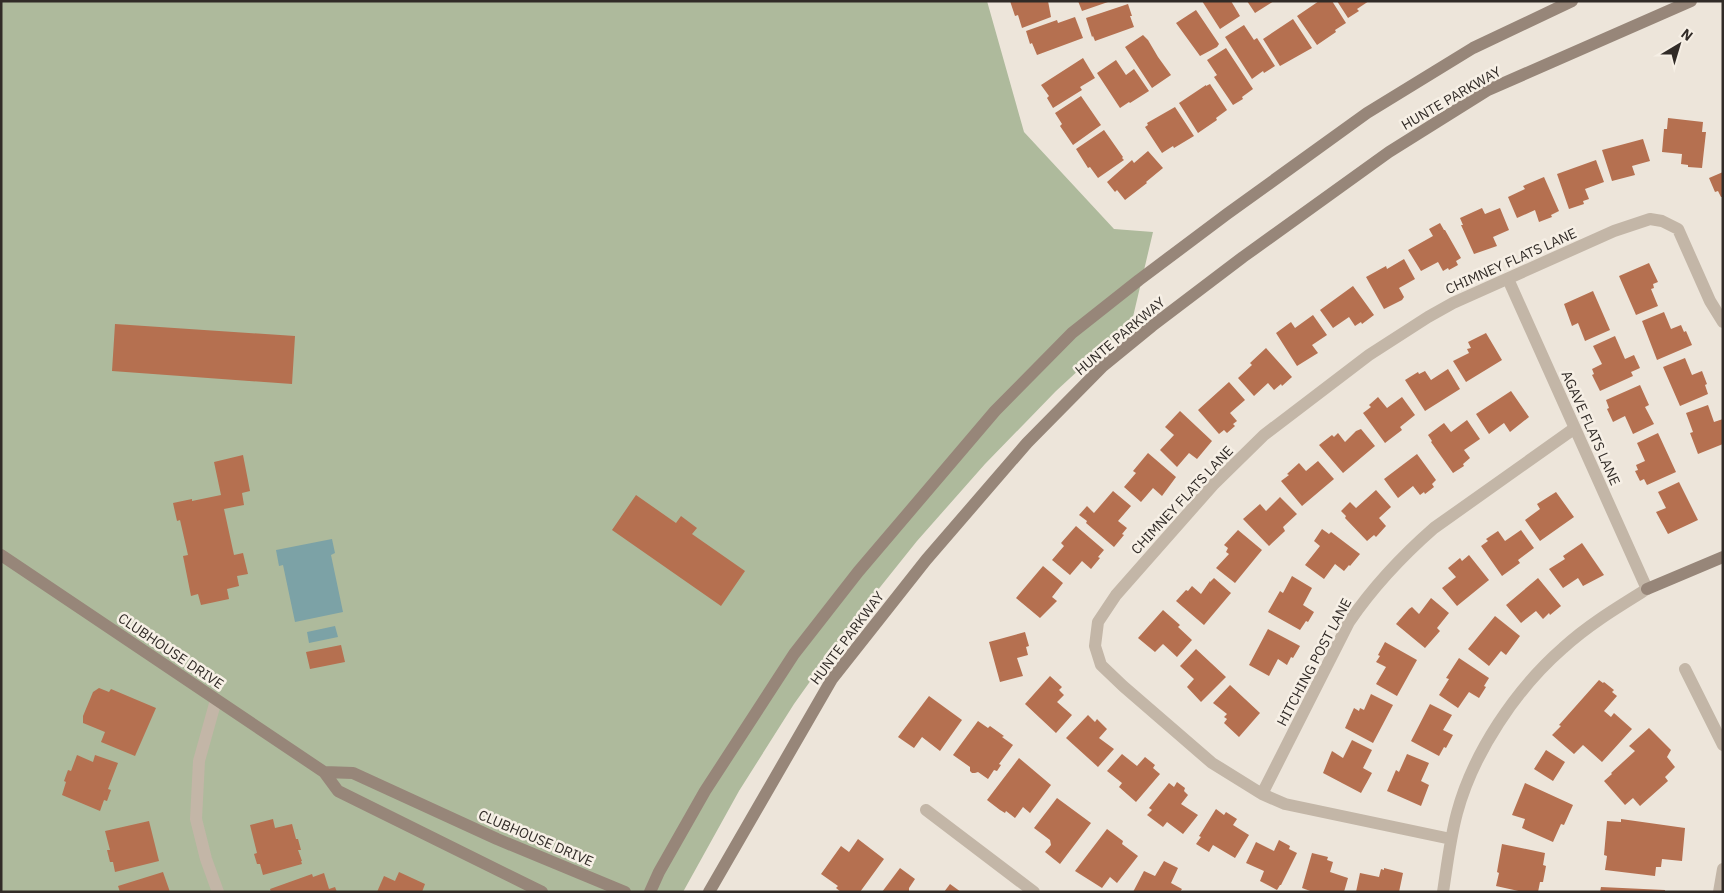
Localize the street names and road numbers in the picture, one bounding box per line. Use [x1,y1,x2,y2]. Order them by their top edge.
street label: HUNTE PARKWAY [1398,62,1505,134]
street label: CHIMNEY FLATS LANE [1443,224,1579,298]
street label: HUNTE PARKWAY [1071,293,1169,379]
street label: AGAVE FLATS LANE [1558,368,1624,488]
street label: CHIMNEY FLATS LANE [1127,442,1237,558]
street label: HUNTE PARKWAY [806,587,888,688]
street label: HITCHING POST LANE [1273,595,1355,729]
street label: CLUBHOUSE DRIVE [115,609,227,693]
street label: CLUBHOUSE DRIVE [476,806,596,870]

